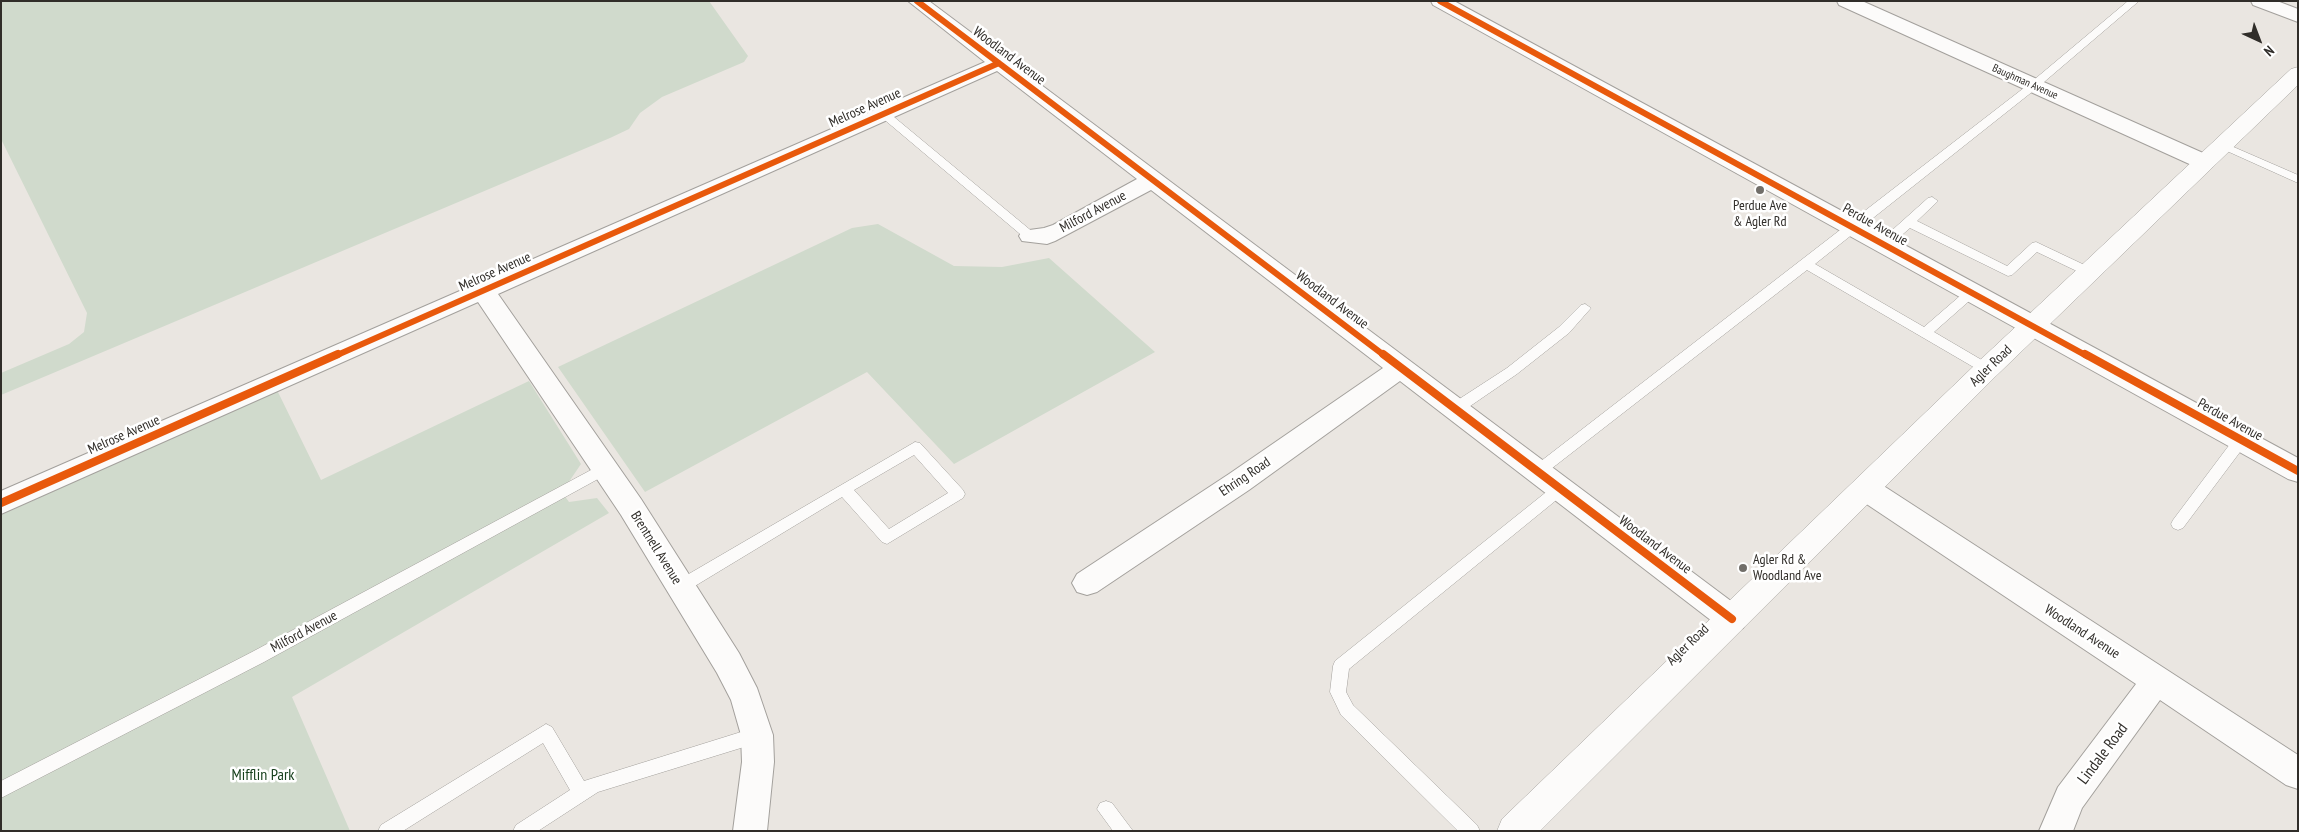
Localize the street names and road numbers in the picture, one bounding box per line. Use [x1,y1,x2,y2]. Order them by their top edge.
street label: Woodland Avenue [969,23,1049,89]
street label: Baughman Avenue [1990,62,2060,102]
street label: Melrose Avenue [827,85,903,131]
street label: Milford Avenue [1057,187,1129,237]
street label: Perdue Avenue [1840,200,1910,250]
street label: Melrose Avenue [457,249,533,295]
street label: Woodland Avenue [1292,267,1372,333]
street label: Agler Road [1966,342,2016,390]
street label: Perdue Avenue [2195,395,2265,445]
street label: Melrose Avenue [86,412,162,458]
street label: Ehring Road [1216,454,1274,500]
street label: Brentnell Avenue [627,508,685,588]
street label: Woodland Avenue [1615,512,1695,578]
street label: Woodland Avenue [2041,601,2123,663]
street label: Milford Avenue [268,607,340,657]
street label: Agler Road [1663,621,1713,669]
street label: Lindale Road [2074,720,2132,788]

